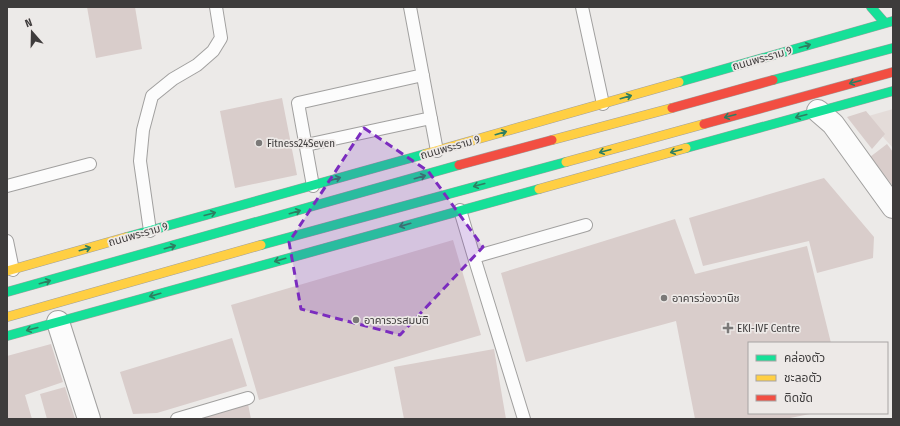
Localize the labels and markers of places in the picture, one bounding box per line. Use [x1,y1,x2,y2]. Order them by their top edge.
place label: Fitness24Seven [267,137,335,150]
marker: Fitness24Seven [254,138,264,148]
place label: อาคารว่องวานิช [672,292,740,305]
marker: อาคารว่องวานิช [659,293,669,303]
place label: อาคารวรสมบัติ [364,314,429,327]
marker: อาคารวรสมบัติ [351,315,361,325]
marker: EKI-IVF Centre [722,322,734,334]
place label: EKI-IVF Centre [737,322,800,335]

